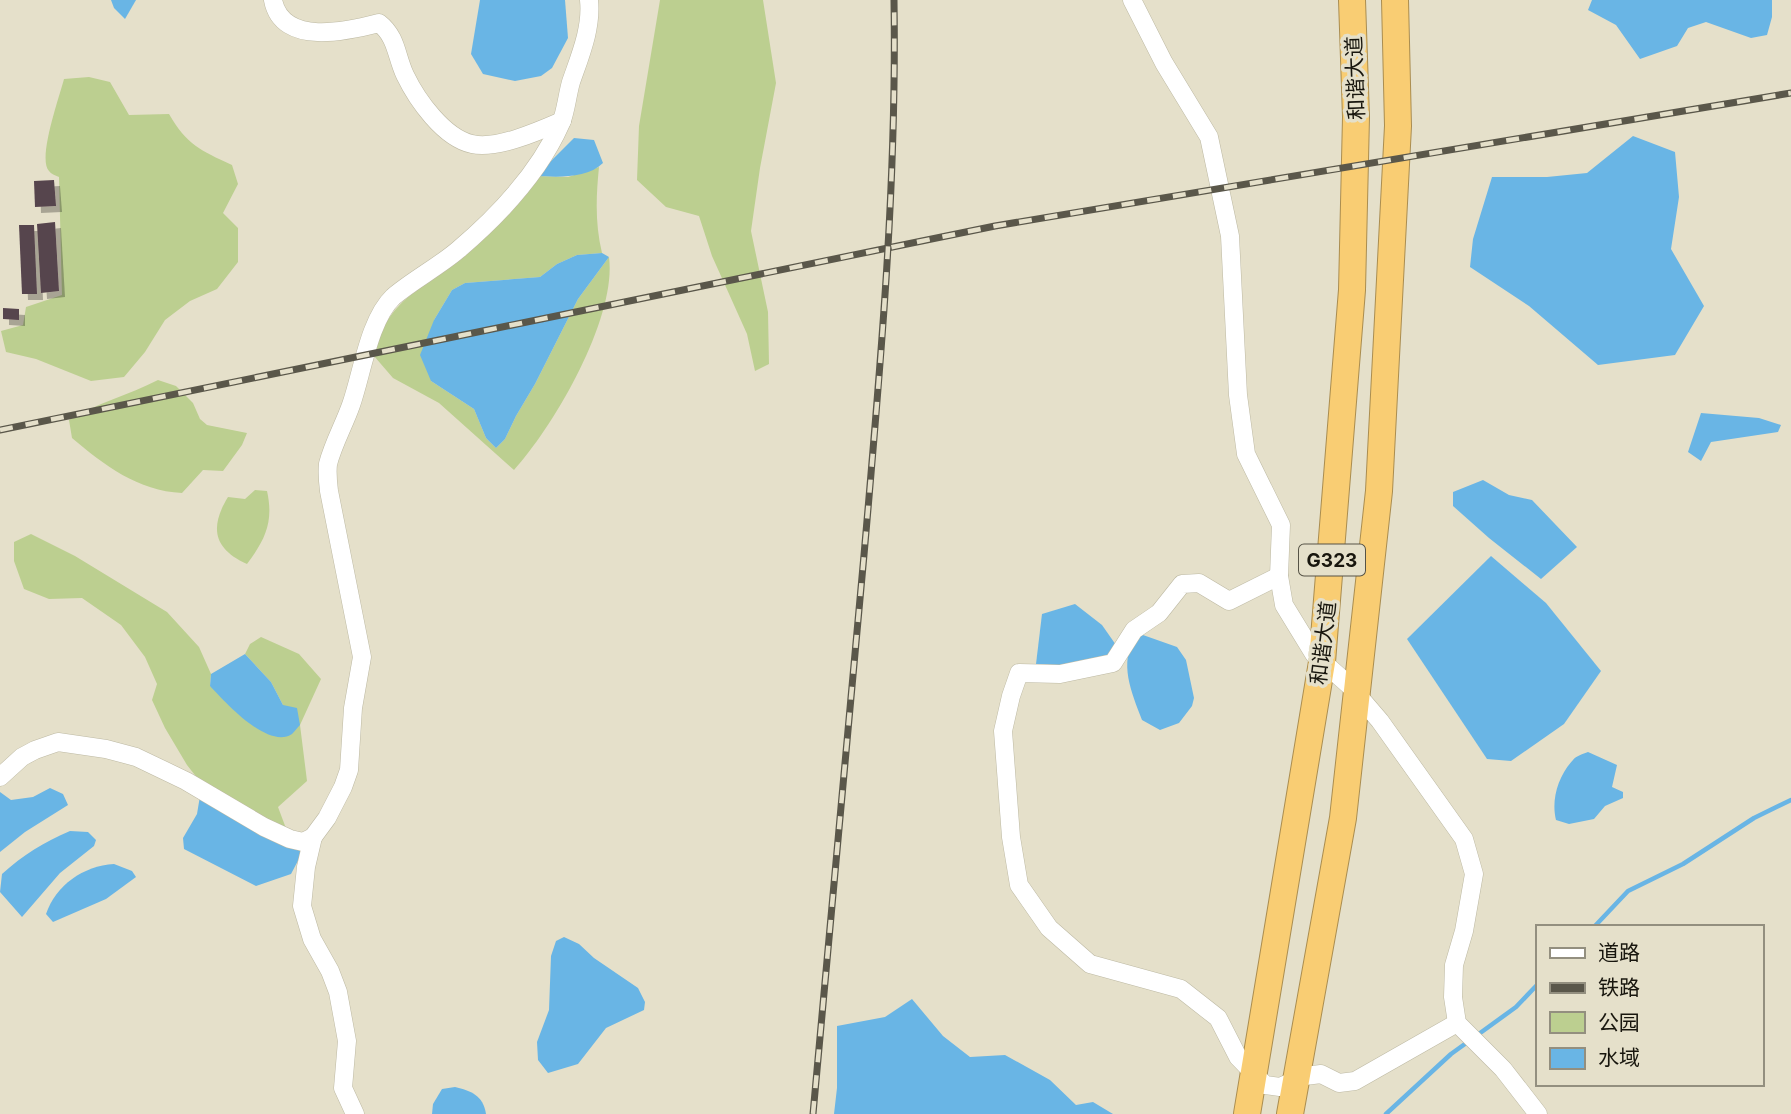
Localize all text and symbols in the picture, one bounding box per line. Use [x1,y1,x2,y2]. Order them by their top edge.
street label: 和谐大道 [1341,36,1369,120]
road number: G323 [1299,544,1365,576]
street label: 和谐大道 [1305,600,1341,686]
legend [1536,925,1763,1086]
text: 道路 [1598,940,1640,965]
text: 铁路 [1598,975,1640,1000]
text: 公园 [1598,1010,1640,1035]
text: 水域 [1598,1045,1640,1070]

